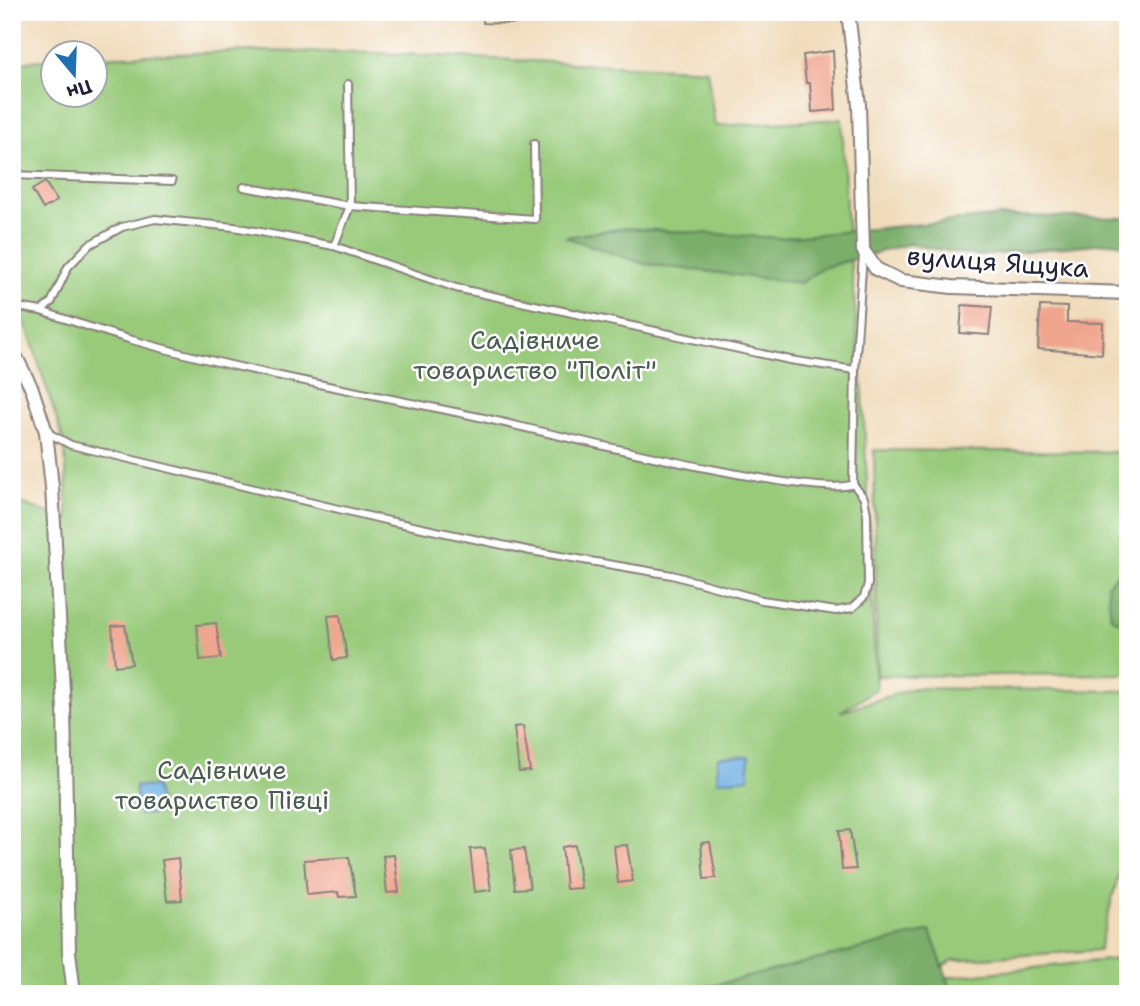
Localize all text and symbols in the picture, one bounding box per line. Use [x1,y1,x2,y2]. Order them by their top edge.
north arrow [38,38,108,108]
text: Пн [63,74,95,106]
street label: вулиця Ящука [906,238,1090,285]
park label: Садівниче товариство "Політ" [413,322,657,387]
park label: Садівниче товариство Півці [115,752,329,817]

